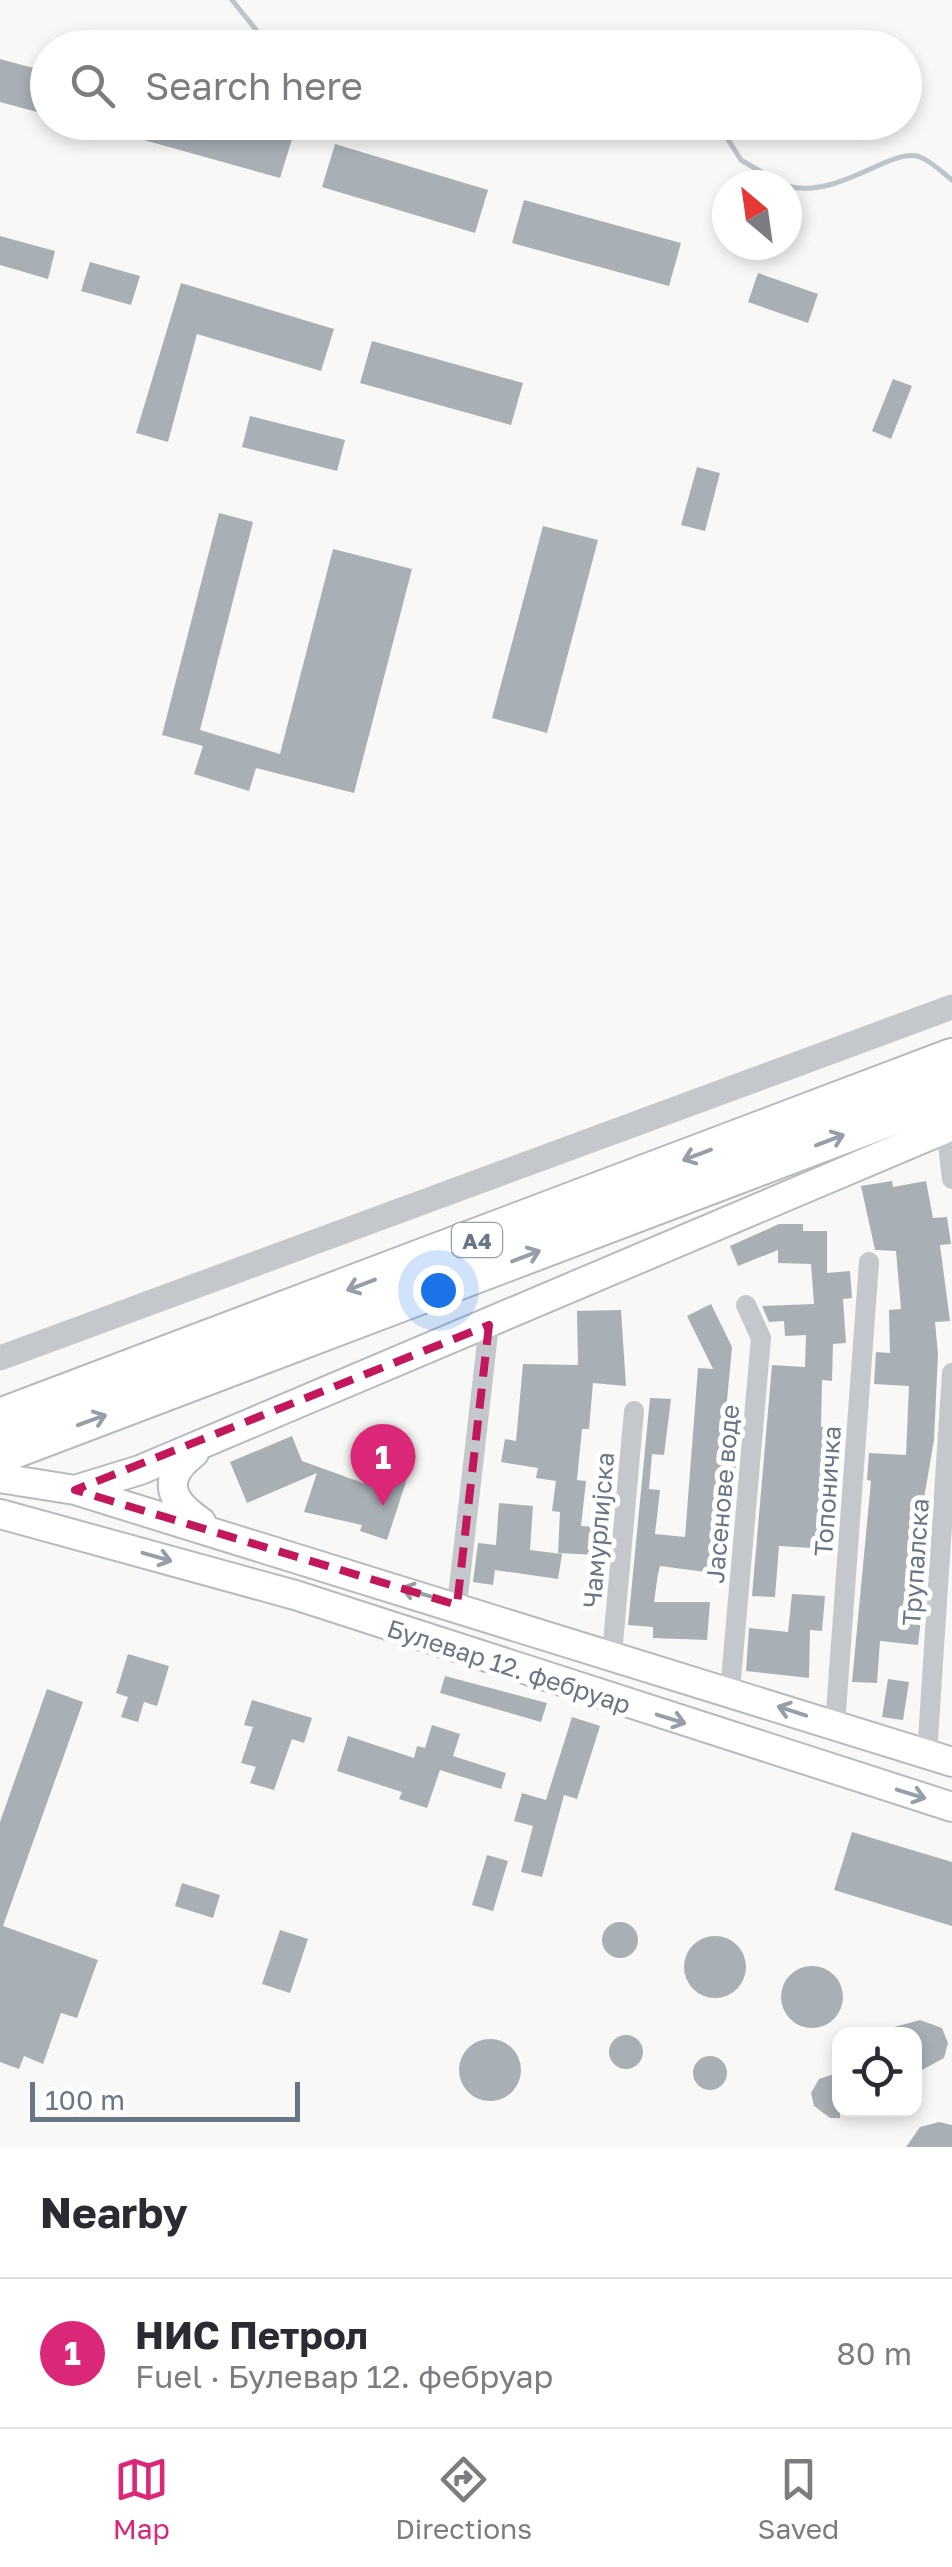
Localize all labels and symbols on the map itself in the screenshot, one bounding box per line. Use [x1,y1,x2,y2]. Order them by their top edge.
north arrow [712,170,802,260]
one-way arrow [814,1130,845,1148]
one-way arrow [683,1147,714,1165]
road number: A4 [452,1223,502,1257]
one-way arrow [510,1246,541,1264]
your location [413,1265,464,1316]
one-way arrow [347,1277,377,1295]
street label: Јасенове воде [699,1403,745,1585]
one-way arrow [75,1410,106,1428]
pin: 1 [350,1424,416,1506]
street label: Топоничка [807,1425,847,1557]
street label: Чамурлијска [576,1451,620,1609]
street label: Трупалска [895,1497,935,1627]
one-way arrow [141,1548,172,1567]
one-way arrow [400,1582,432,1600]
street label: Булевар 12. фебруар [383,1612,635,1720]
one-way arrow [777,1701,809,1719]
one-way arrow [655,1712,686,1730]
one-way arrow [894,1786,926,1804]
scale bar [30,2077,300,2122]

